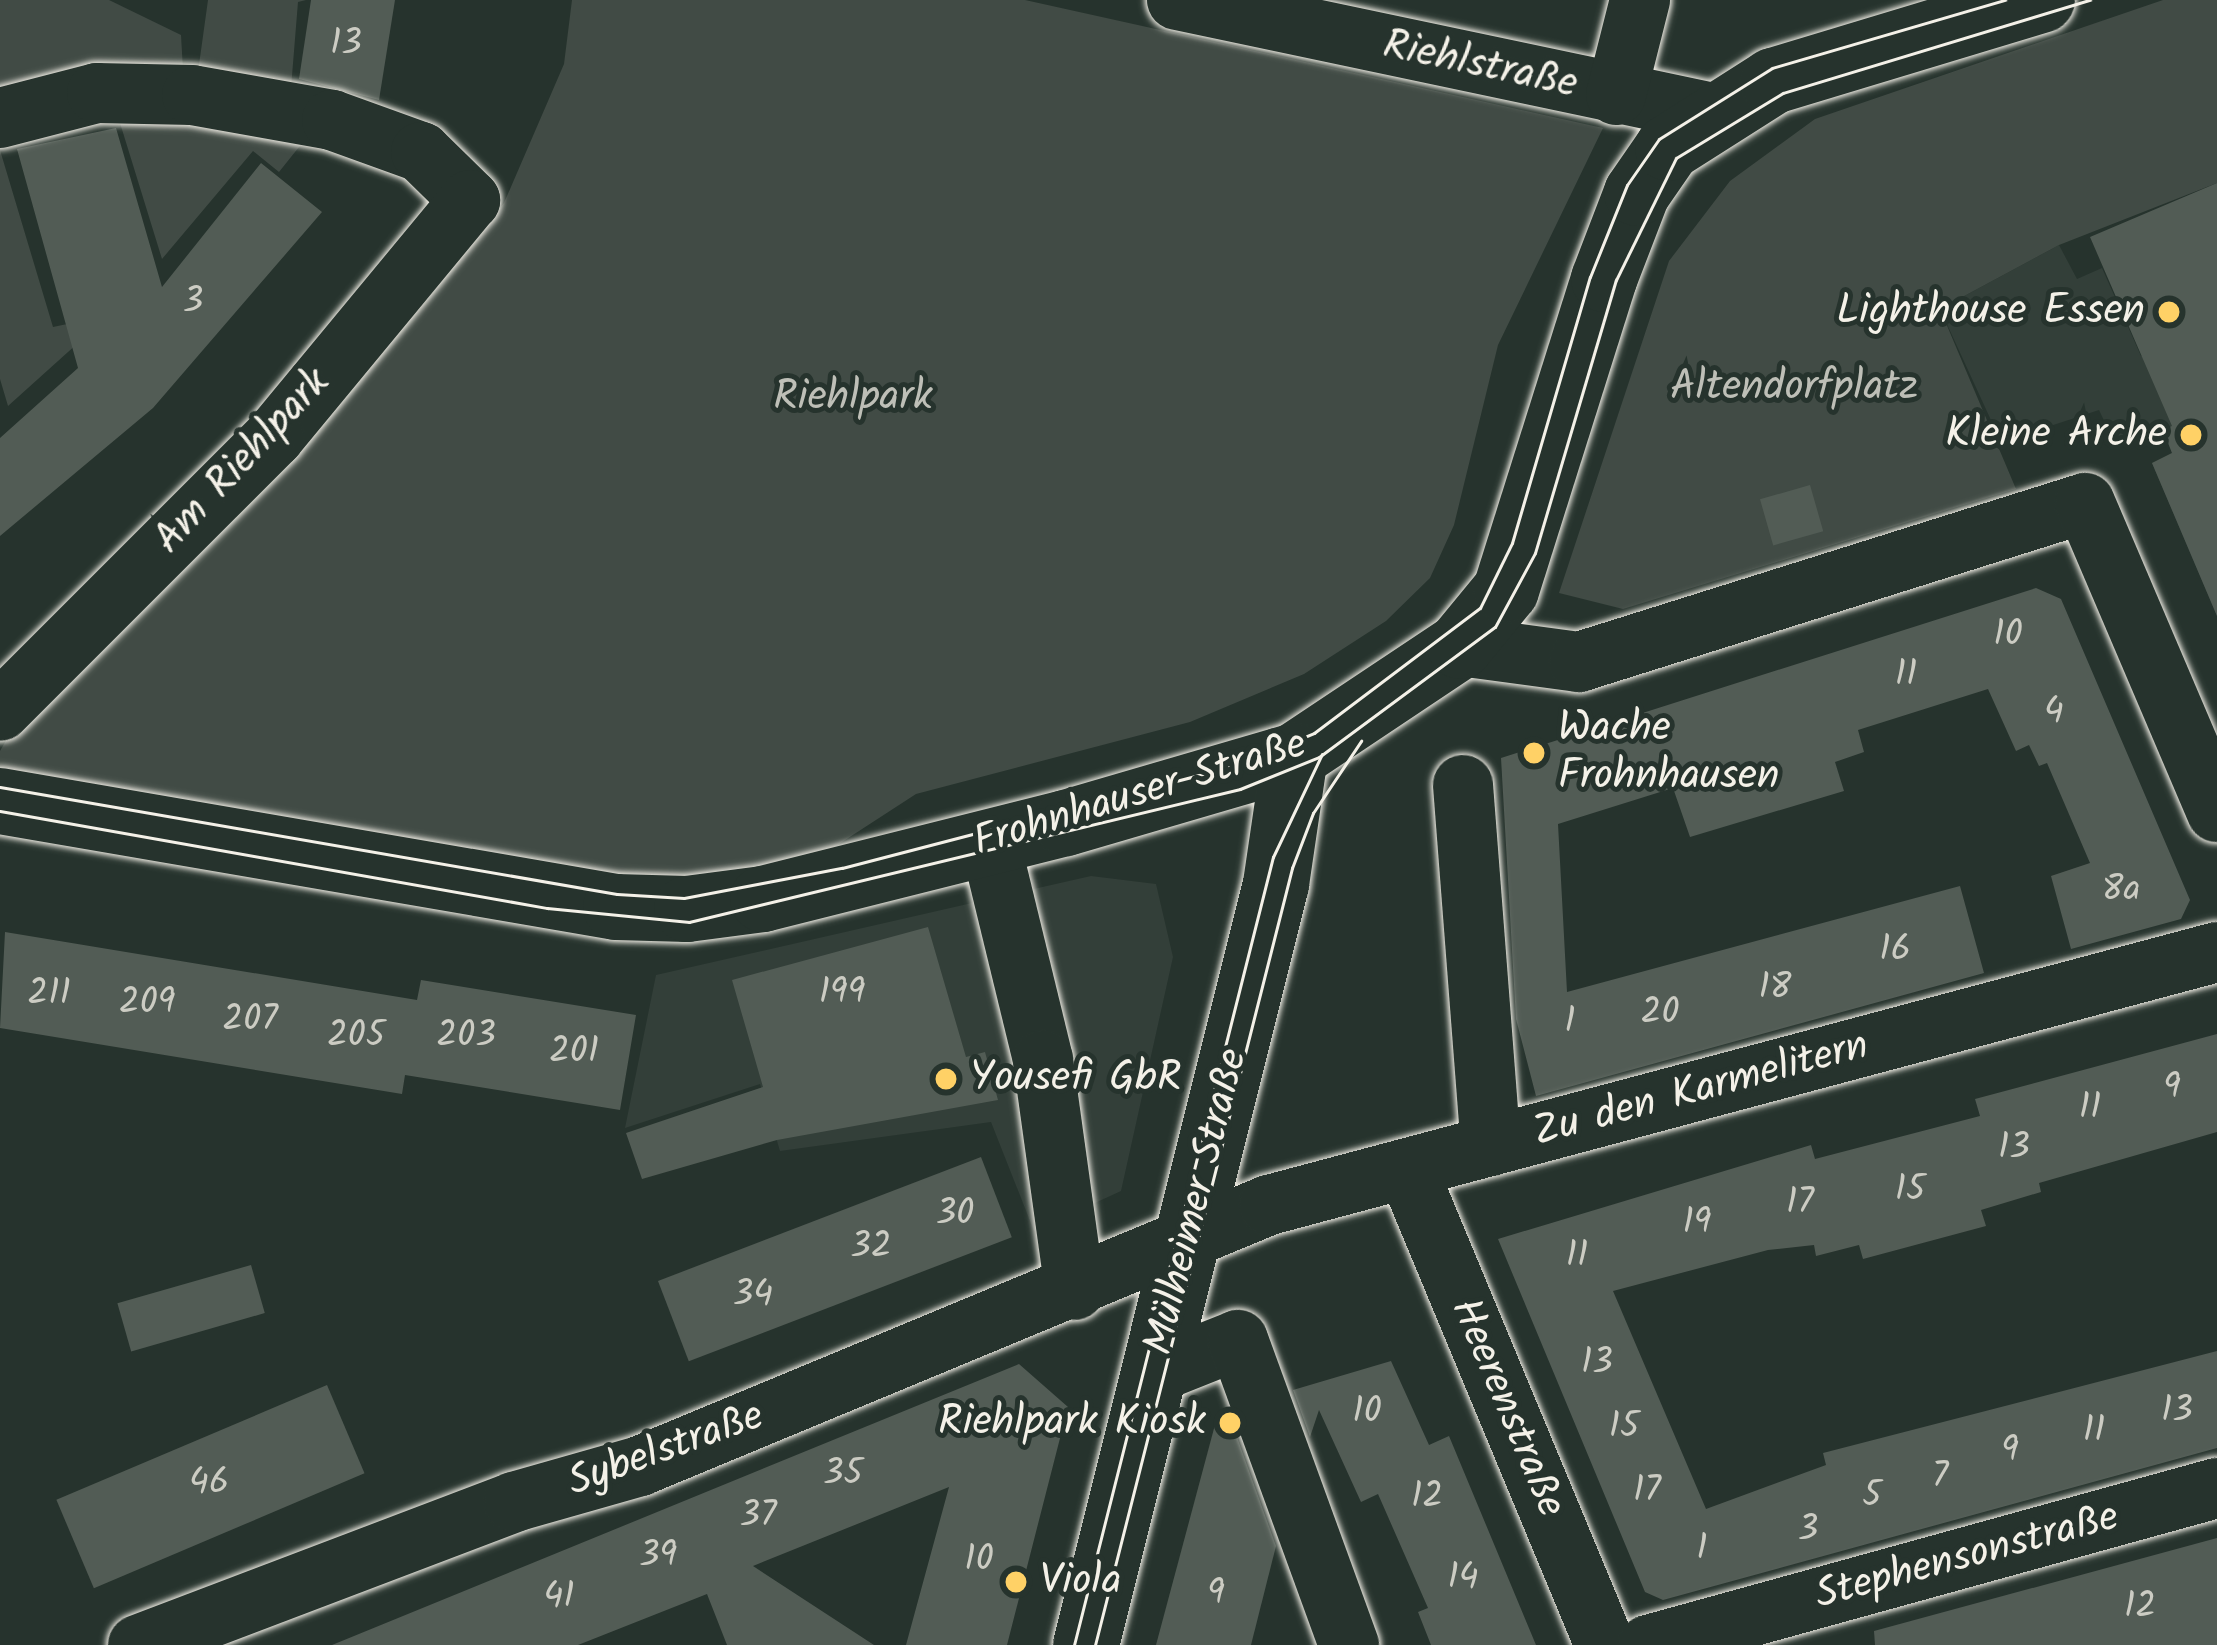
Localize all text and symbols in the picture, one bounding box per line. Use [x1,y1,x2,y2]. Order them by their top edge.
street label: Riehlstraße [1378,21,1582,111]
house number: 13 [330,23,362,67]
house number: 3 [183,281,203,325]
place label: Lighthouse Essen [1836,287,2145,337]
marker: Lighthouse Essen [2156,299,2182,325]
street label: Am Riehlpark [144,359,342,565]
park label: Altendorfplatz [1670,363,1918,413]
park label: Riehlpark [773,373,933,423]
place label: Kleine Arche [1945,410,2167,460]
marker: Kleine Arche [2178,422,2204,448]
house number: 10 [1993,614,2023,658]
house number: 11 [1895,654,1917,698]
house number: 4 [2044,691,2064,735]
place label: Wache Frohnhausen [1558,704,1779,802]
street label: Frohnhauser Straße [967,719,1313,869]
marker: Wache Frohnhausen [1521,740,1547,766]
house number: 8a [2102,869,2140,913]
house number: 16 [1879,929,1911,973]
house number: 18 [1759,967,1791,1011]
house number: 199 [819,972,865,1016]
house number: 211 [27,973,71,1017]
house number: 209 [119,982,175,1026]
house number: 20 [1641,992,1679,1036]
house number: 207 [222,999,278,1043]
house number: 1 [1564,1001,1576,1045]
house number: 205 [327,1015,385,1059]
house number: 203 [436,1015,496,1059]
street label: Zu den Karmelitern [1528,1021,1874,1159]
house number: 201 [549,1031,599,1075]
street label: Mülheimer Straße [1135,1044,1259,1360]
place label: Yousefi GbR [970,1054,1181,1104]
marker: Yousefi GbR [933,1066,959,1092]
house number: 9 [2163,1067,2181,1111]
house number: 11 [2079,1087,2101,1131]
house number: 13 [1998,1127,2030,1171]
house number: 15 [1895,1169,1925,1213]
house number: 17 [1786,1182,1814,1226]
house number: 30 [936,1193,974,1237]
house number: 19 [1683,1202,1711,1246]
house number: 32 [850,1226,892,1270]
house number: 11 [1566,1235,1588,1279]
house number: 34 [733,1274,773,1318]
street label: Heerenstraße [1438,1291,1576,1525]
house number: 13 [1581,1342,1613,1386]
house number: 13 [2161,1390,2193,1434]
street label: Sybelstraße [561,1391,771,1509]
house number: 10 [1352,1391,1382,1435]
place label: Riehlpark Kiosk [938,1398,1206,1448]
house number: 15 [1609,1406,1639,1450]
marker: Riehlpark Kiosk [1217,1410,1243,1436]
house number: 11 [2083,1410,2105,1454]
house number: 9 [2001,1430,2019,1474]
house number: 35 [823,1453,863,1497]
house number: 7 [1932,1456,1948,1500]
house number: 46 [189,1462,229,1506]
house number: 17 [1633,1470,1661,1514]
house number: 5 [1862,1475,1882,1519]
house number: 12 [1411,1476,1443,1520]
street label: Stephensonstraße [1810,1492,2124,1622]
house number: 37 [739,1495,777,1539]
house number: 3 [1798,1509,1818,1553]
house number: 1 [1696,1528,1708,1572]
house number: 39 [639,1535,677,1579]
house number: 10 [964,1539,994,1583]
place label: Viola [1040,1557,1121,1607]
house number: 14 [1447,1557,1479,1601]
marker: Viola [1003,1569,1029,1595]
house number: 9 [1207,1573,1225,1617]
house number: 41 [543,1576,575,1620]
house number: 12 [2124,1586,2156,1630]

